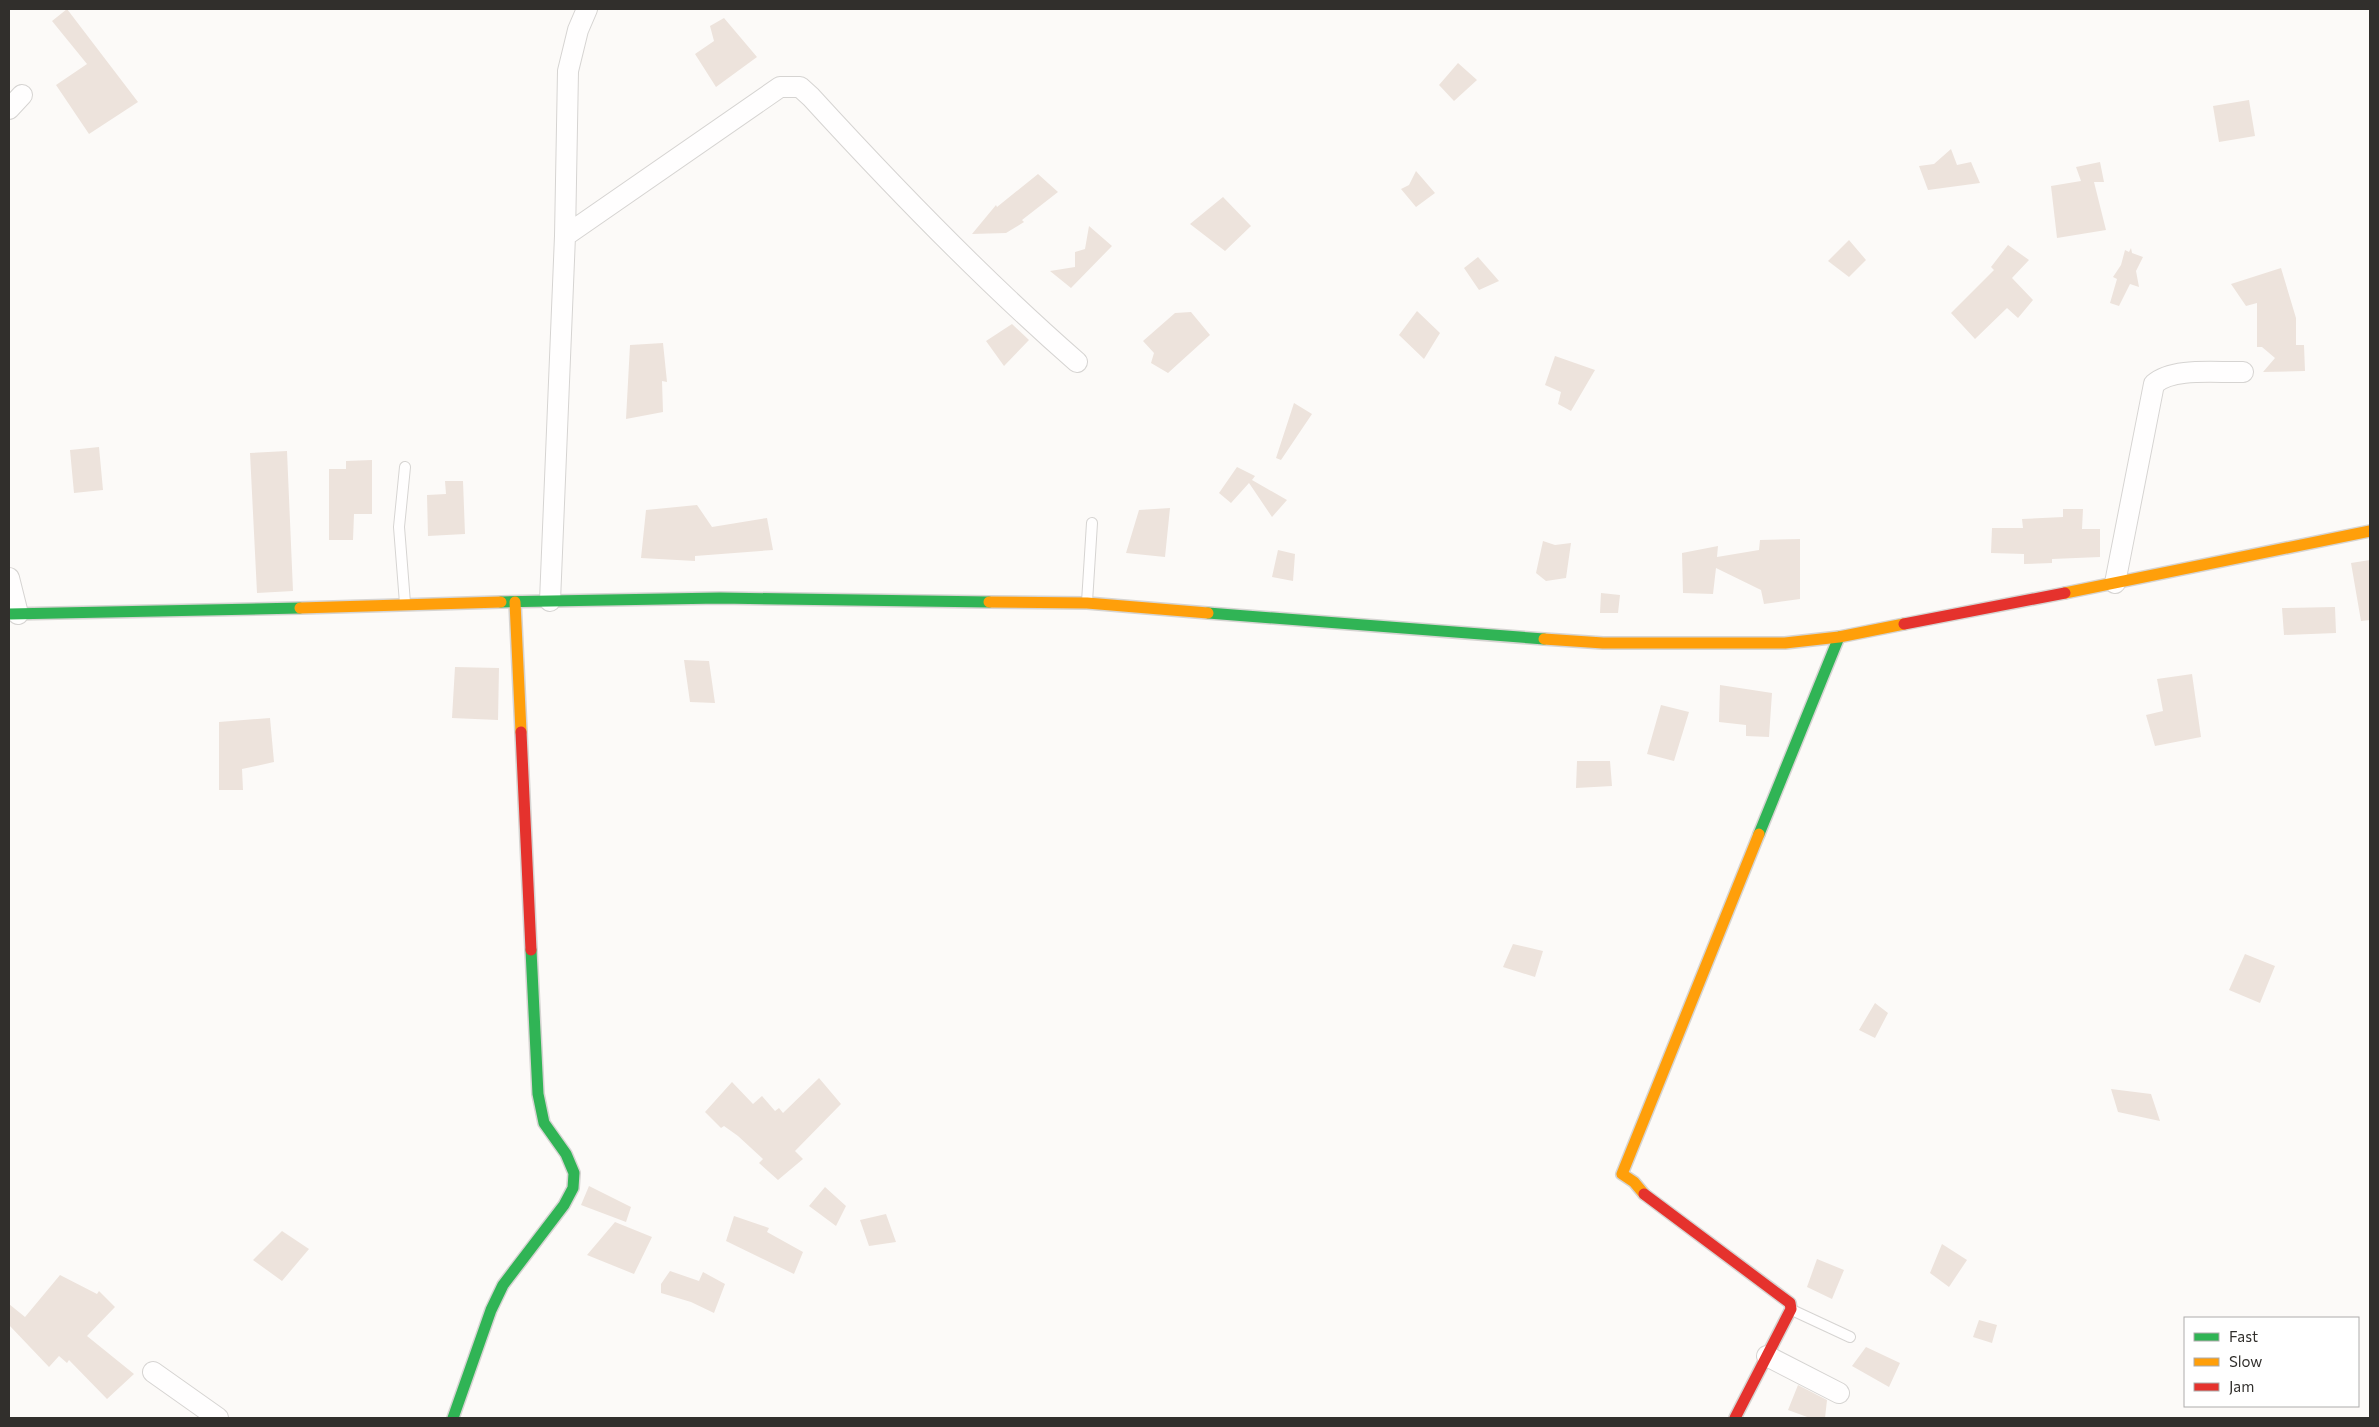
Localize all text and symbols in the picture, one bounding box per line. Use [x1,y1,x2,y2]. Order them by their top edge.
legend [2184,1317,2359,1407]
text: Fast [2229,1327,2258,1345]
text: Slow [2229,1352,2262,1370]
text: Jam [2229,1377,2254,1395]

